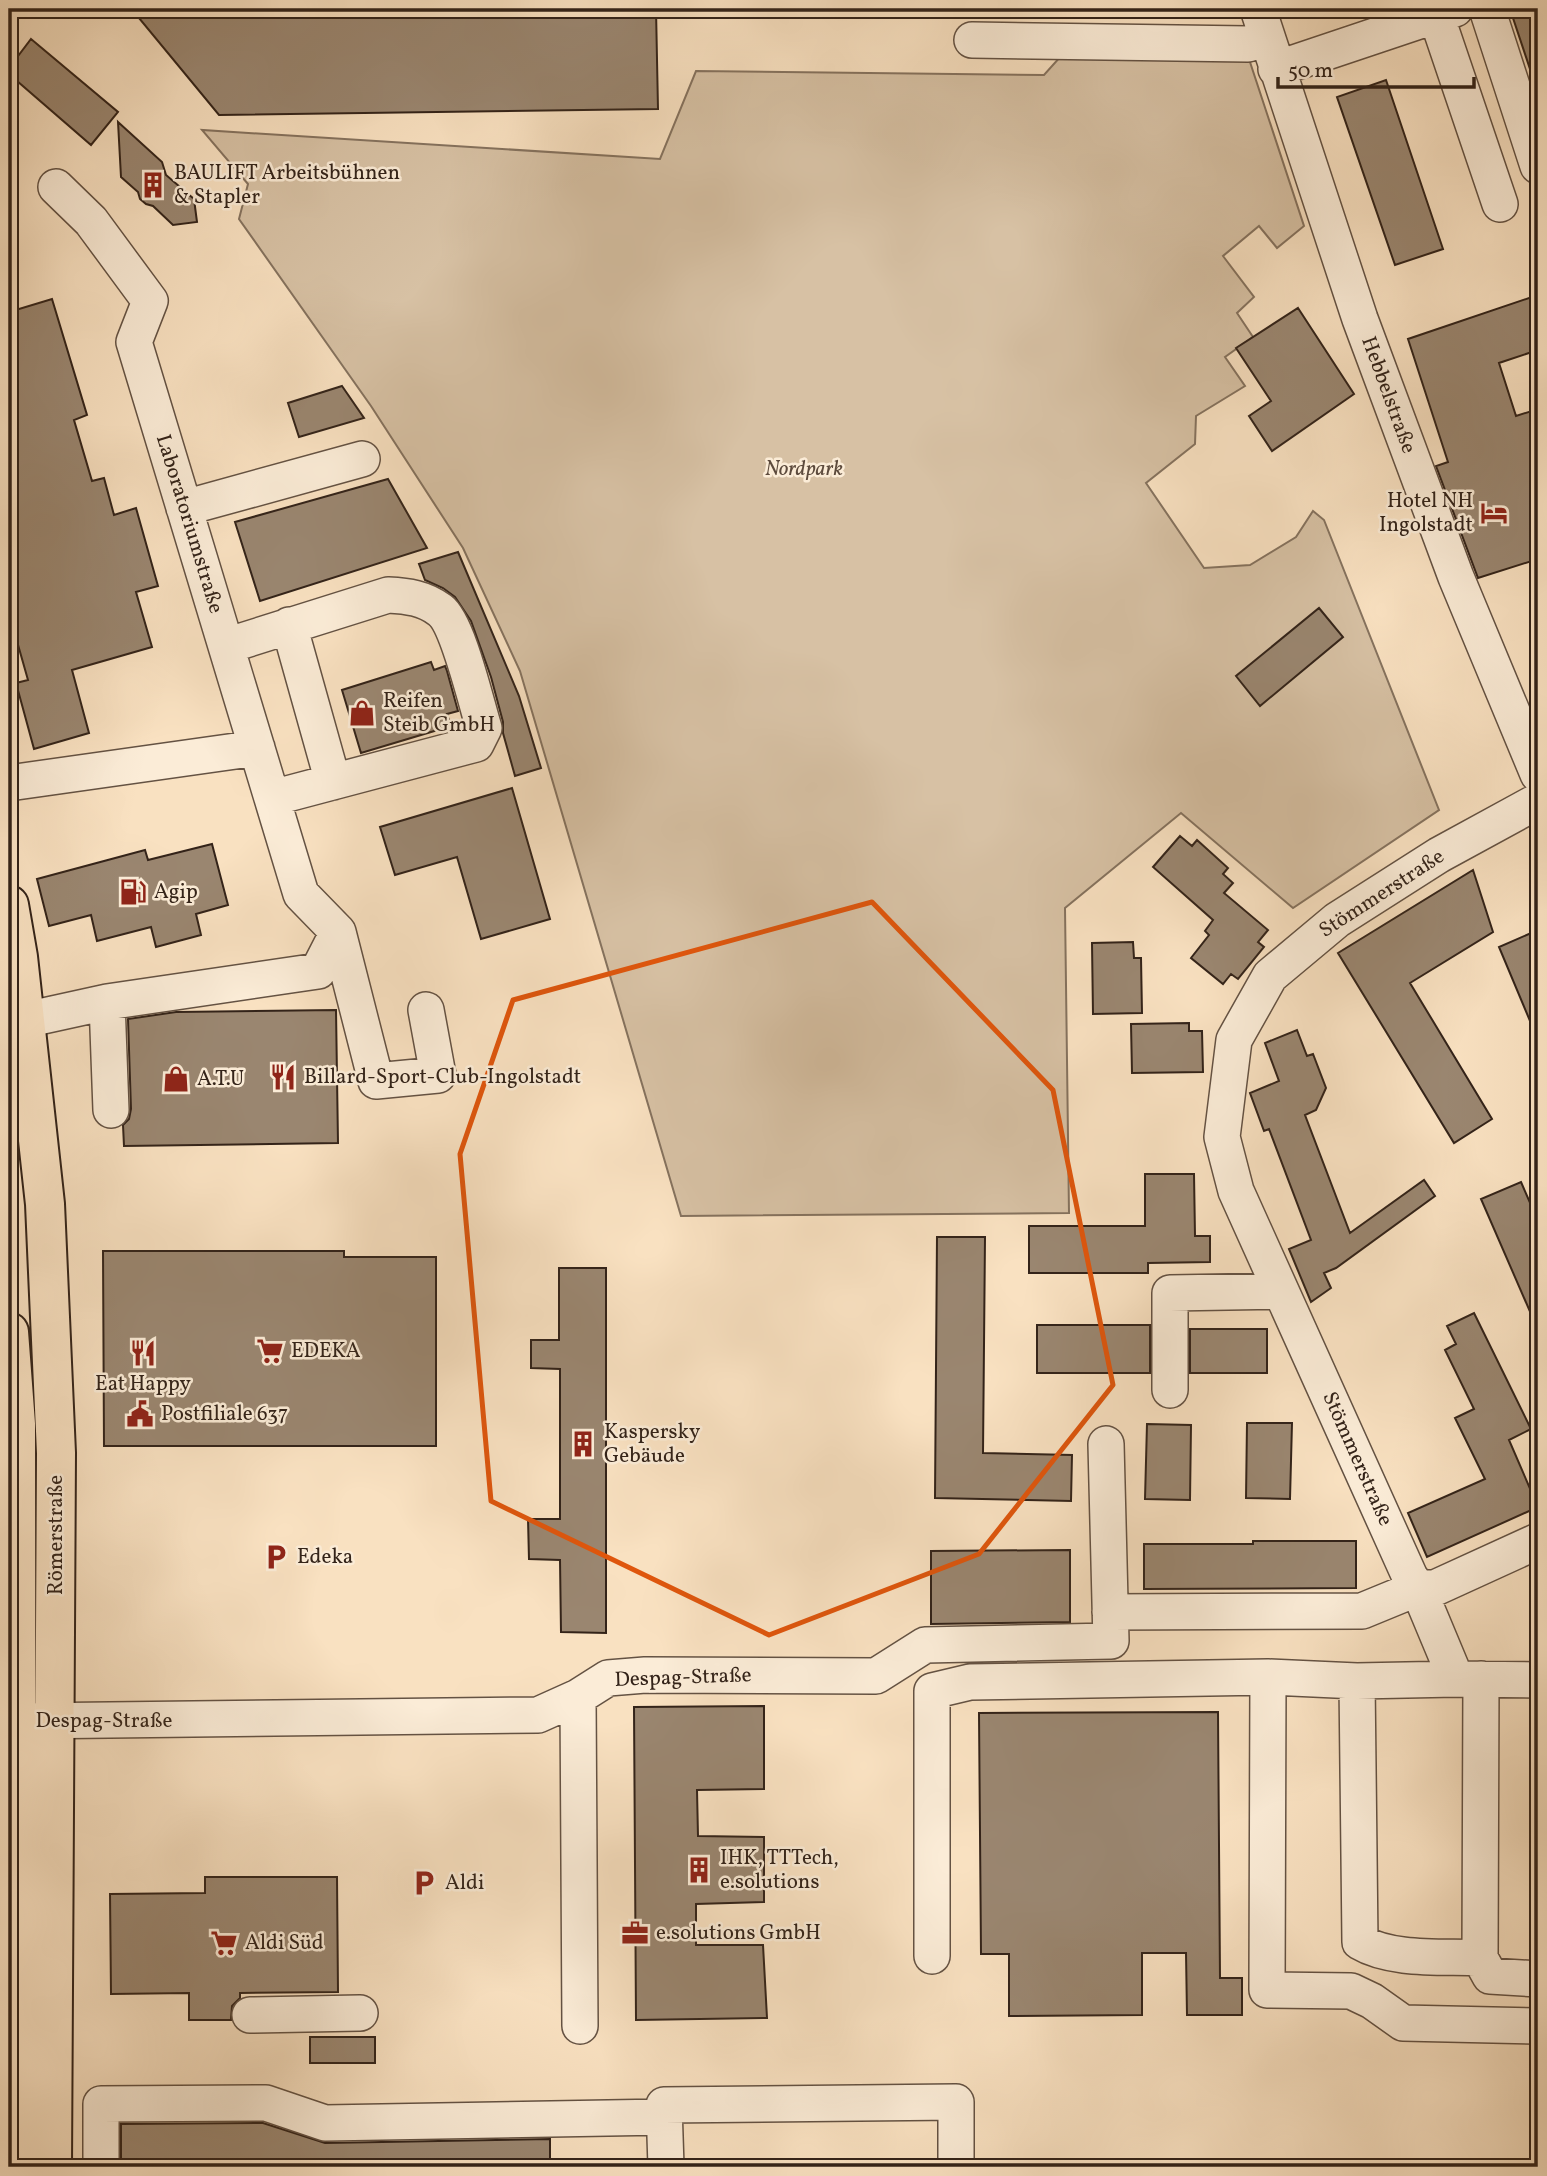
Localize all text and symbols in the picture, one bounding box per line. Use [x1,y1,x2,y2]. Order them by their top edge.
scale bar [1278,46,1474,90]
text: 50 m [1288,57,1333,86]
place label: BAULIFT Arbeitsbühnen & Stapler [174,159,400,212]
building icon: BAULIFT Arbeitsbühnen & Stapler [138,170,168,200]
street label: Hebbelstraße [1353,332,1423,458]
street label: Laboratoriumstraße [148,431,230,617]
park label: Nordpark [765,455,843,484]
place label: Hotel NH Ingolstadt [1379,487,1473,540]
hotel icon: Hotel NH Ingolstadt [1479,498,1509,528]
place label: Reifen Steib GmbH [383,687,495,740]
shop icon: Reifen Steib GmbH [347,698,377,728]
street label: Stömmerstraße [1314,843,1450,945]
fuel station icon: Agip [118,877,148,907]
place label: Agip [154,878,198,907]
restaurant icon: Billard-Sport-Club-Ingolstadt [268,1062,298,1092]
place label: Billard-Sport-Club-Ingolstadt [304,1063,581,1092]
shop icon: A.T.U [161,1064,191,1094]
place label: A.T.U [197,1065,244,1094]
supermarket icon: EDEKA [255,1336,285,1366]
place label: EDEKA [291,1337,361,1366]
restaurant icon: Eat Happy [128,1338,158,1368]
place label: Eat Happy [95,1370,192,1399]
street label: Stömmerstraße [1314,1387,1400,1531]
public building icon: Postfiliale 637 [125,1399,155,1429]
place label: Postfiliale 637 [161,1400,288,1429]
place label: Kaspersky Gebäude [604,1418,701,1471]
building icon: Kaspersky Gebäude [568,1429,598,1459]
street label: Römerstraße [42,1475,71,1595]
parking icon: Edeka [261,1542,291,1572]
place label: Edeka [297,1543,353,1572]
street label: Despag-Straße [614,1661,752,1695]
street label: Despag-Straße [35,1707,173,1736]
place label: IHK, TTTech, e.solutions [720,1844,839,1897]
building icon: IHK, TTTech, e.solutions [684,1855,714,1885]
parking icon: Aldi [409,1868,439,1898]
place label: Aldi [445,1869,484,1898]
office icon: e.solutions GmbH [620,1918,650,1948]
place label: e.solutions GmbH [656,1919,821,1948]
supermarket icon: Aldi Süd [209,1928,239,1958]
place label: Aldi Süd [245,1929,324,1958]

